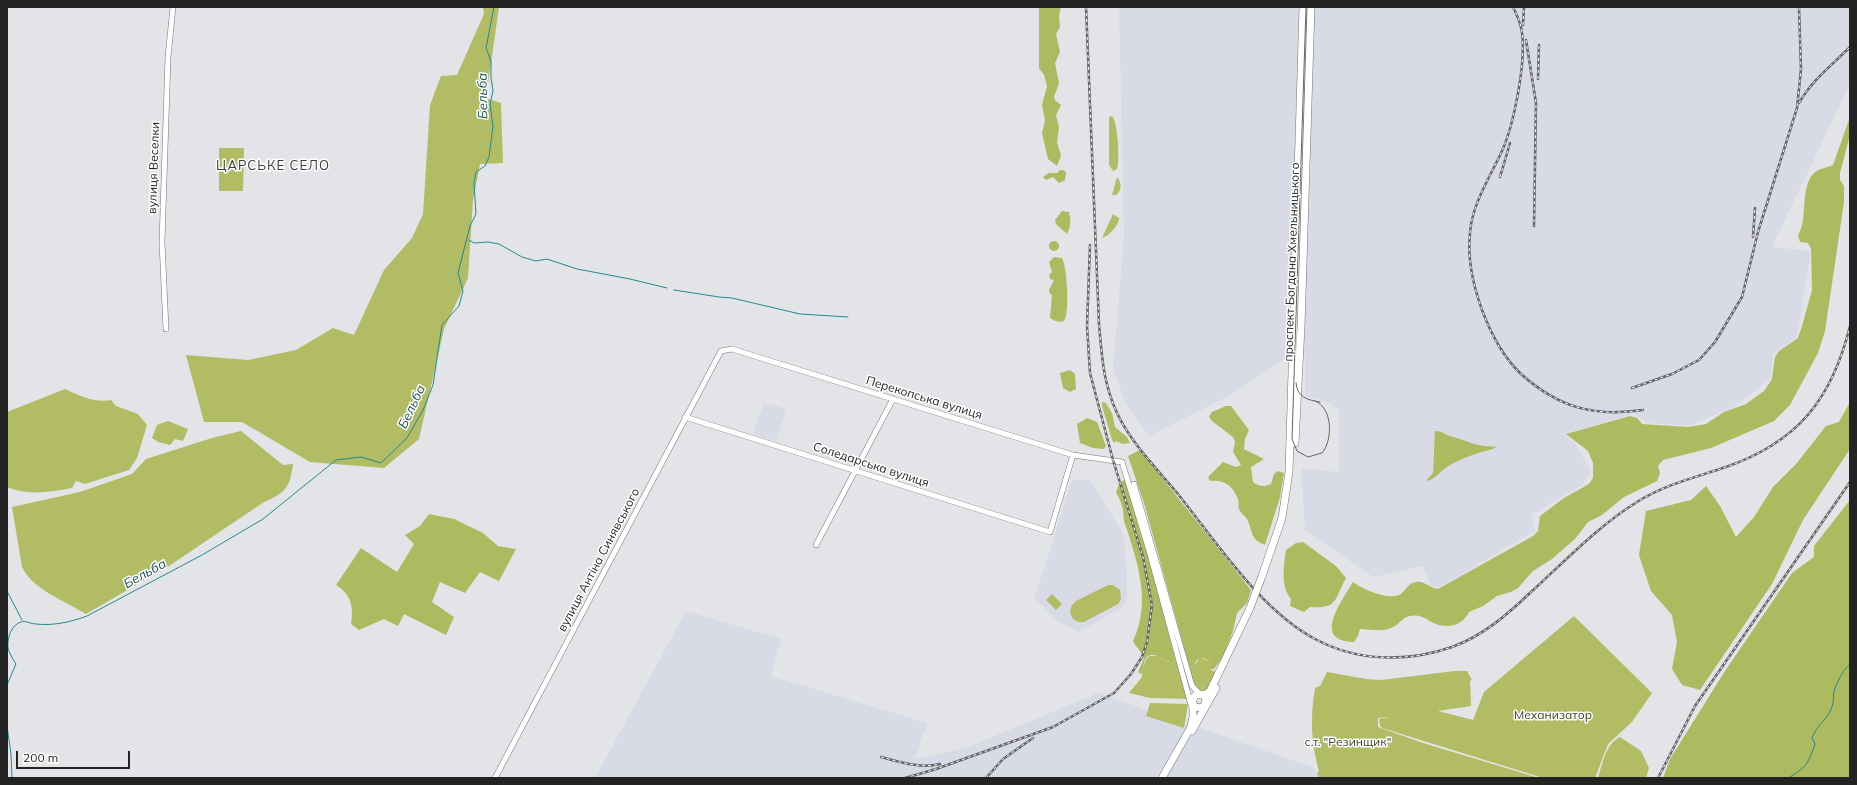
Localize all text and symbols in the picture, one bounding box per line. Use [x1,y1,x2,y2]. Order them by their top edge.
water label: Бельба [475,73,491,119]
street label: вулиця Веселки [145,122,163,214]
district label: ЦАРСЬКЕ СЕЛО [216,158,330,174]
street label: проспект Богдана Хмельницького [1281,162,1303,362]
street label: Перекопська вулиця [864,373,984,423]
water label: Бельба [395,383,429,431]
street label: Соледарська вулиця [811,439,931,491]
street label: вулиця Антіна Синявського [555,486,643,634]
water label: Бельба [121,556,169,592]
park label: Механизатор [1514,708,1592,722]
park label: с.т. "Резинщик" [1305,735,1391,749]
scale bar [18,743,132,769]
text: 200 m [23,750,58,765]

